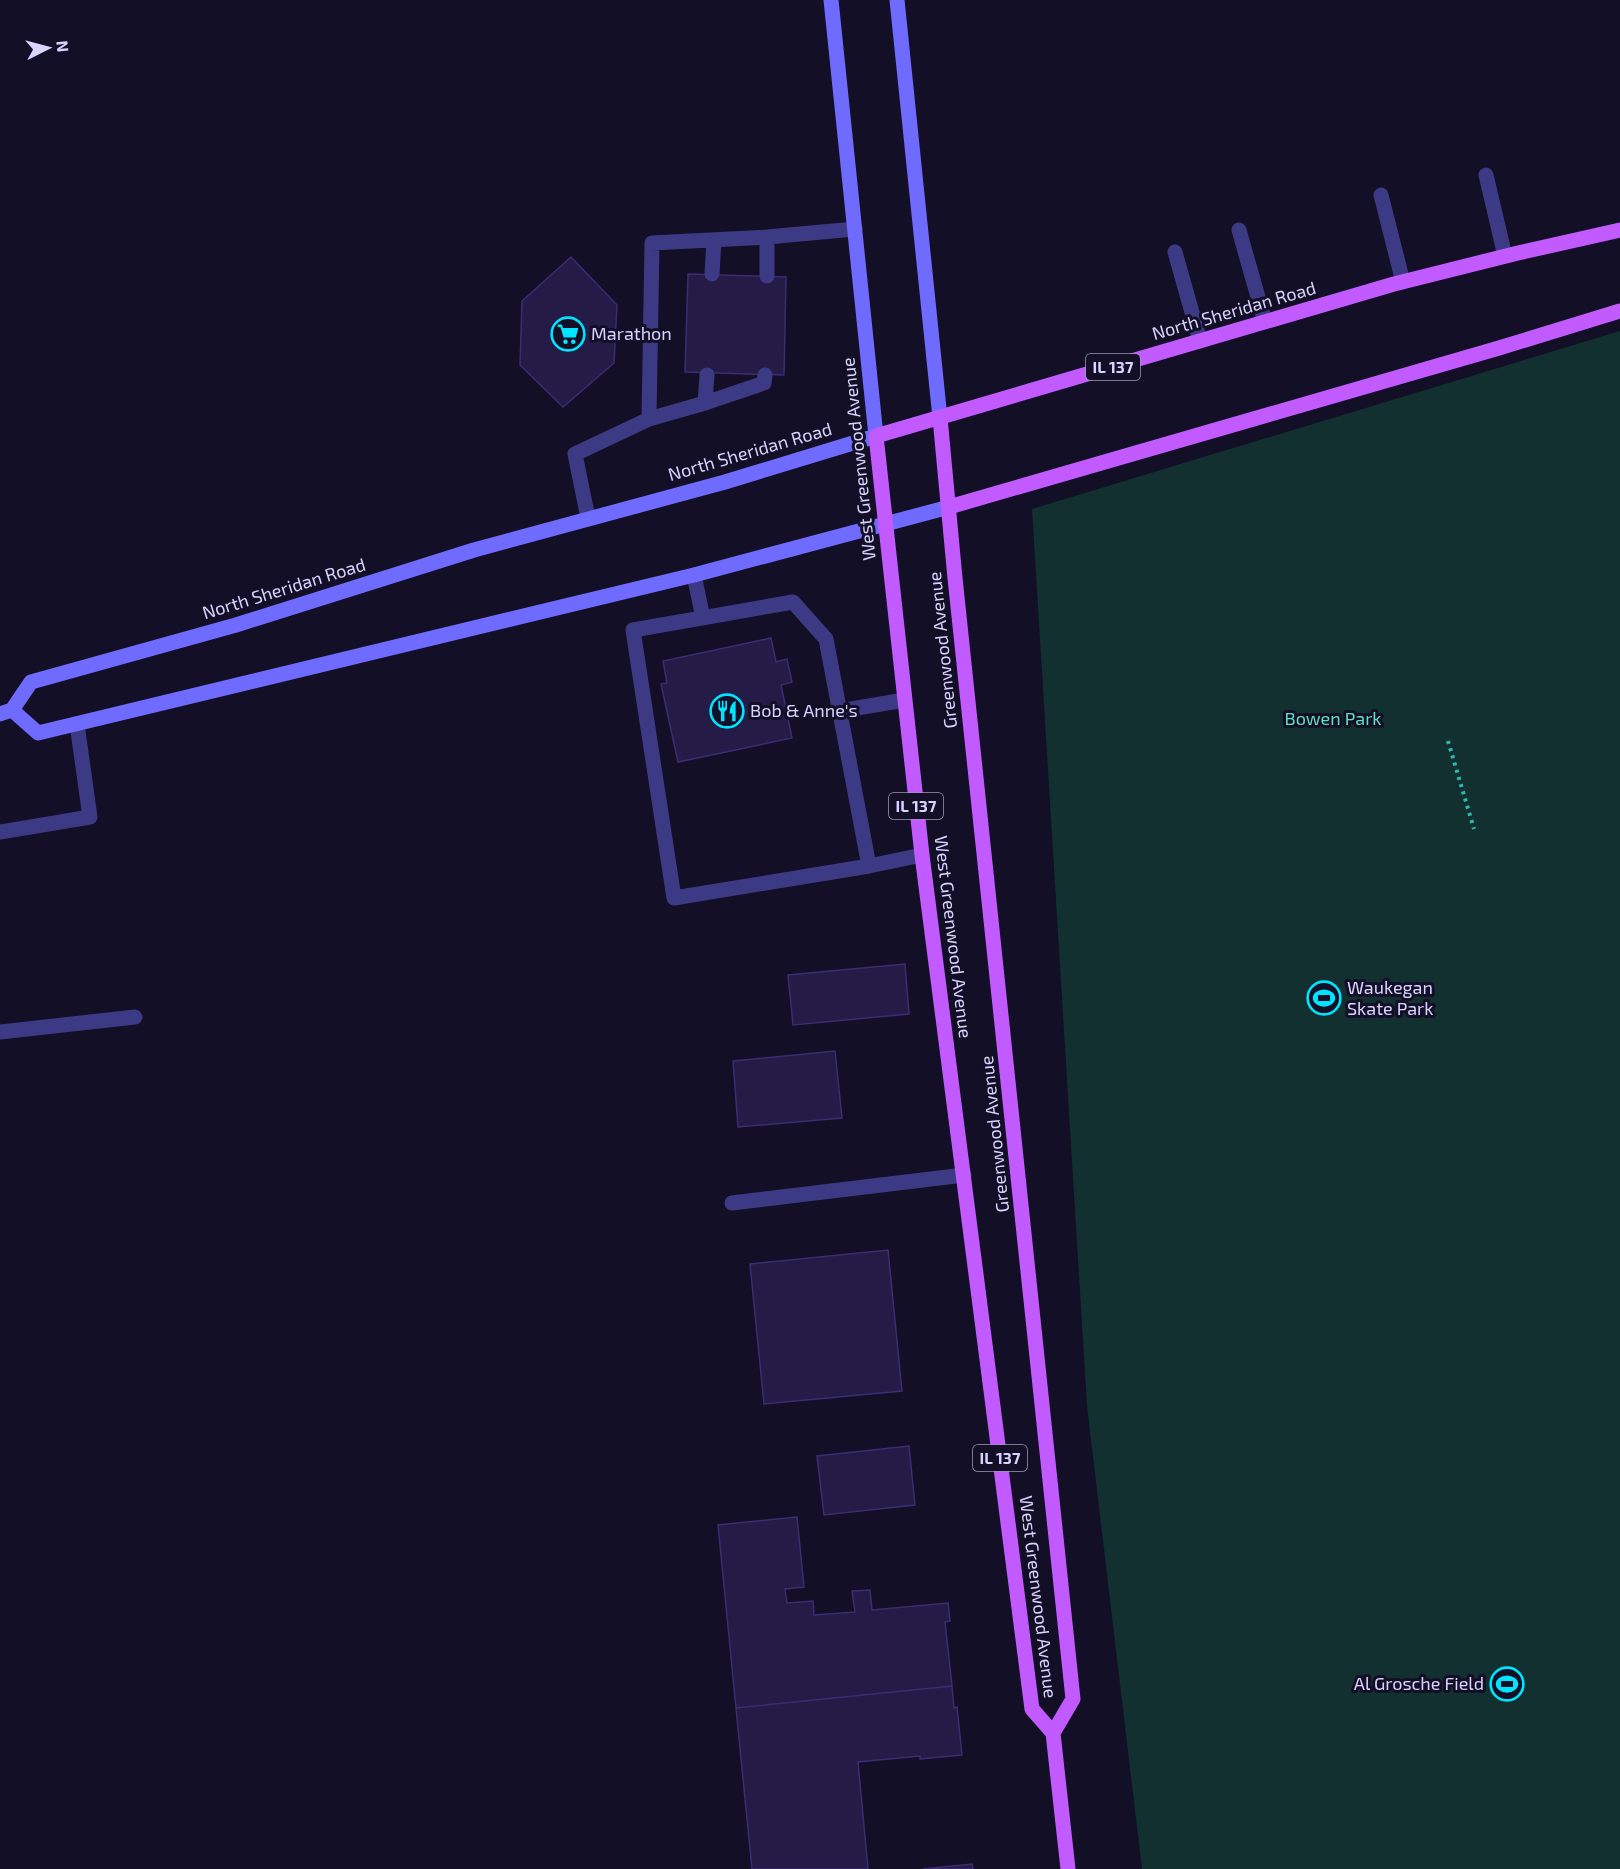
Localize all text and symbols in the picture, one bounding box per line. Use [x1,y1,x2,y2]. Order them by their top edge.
north arrow [18,18,78,78]
text: N [53,40,73,53]
street label: North Sheridan Road [1149,276,1318,344]
supermarket icon: Marathon [550,316,586,352]
place label: Marathon [591,322,672,344]
road number: IL 137 [1086,354,1140,380]
street label: West Greenwood Avenue [836,357,880,562]
street label: North Sheridan Road [665,417,834,485]
street label: North Sheridan Road [199,553,368,623]
street label: Greenwood Avenue [923,571,961,730]
restaurant icon: Bob & Anne's [709,693,745,729]
place label: Bob & Anne's [750,699,858,721]
park label: Bowen Park [1284,707,1382,729]
road number: IL 137 [889,793,943,819]
street label: West Greenwood Avenue [931,834,977,1039]
place label: Waukegan Skate Park [1347,976,1434,1019]
sports icon: Waukegan Skate Park [1306,980,1342,1016]
street label: Greenwood Avenue [975,1055,1013,1214]
road number: IL 137 [973,1445,1027,1471]
street label: West Greenwood Avenue [1016,1494,1062,1699]
sports icon: Al Grosche Field [1489,1666,1525,1702]
place label: Al Grosche Field [1354,1672,1484,1694]

